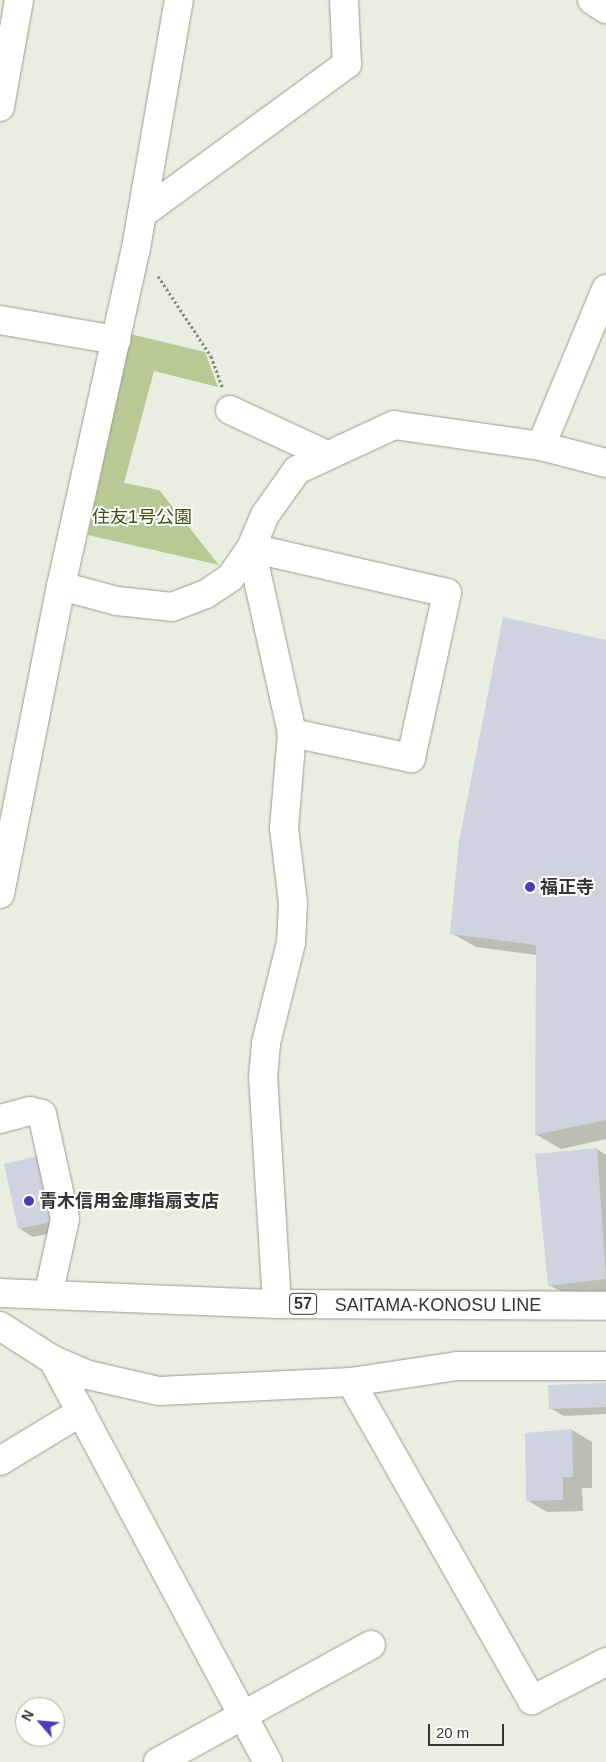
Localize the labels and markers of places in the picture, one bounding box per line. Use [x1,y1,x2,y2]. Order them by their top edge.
place label: 福正寺 [540,876,594,898]
marker: 福正寺 [524,881,536,893]
place label: 青木信用金庫指扇支店 [39,1190,219,1212]
marker: 青木信用金庫指扇支店 [23,1195,35,1207]

